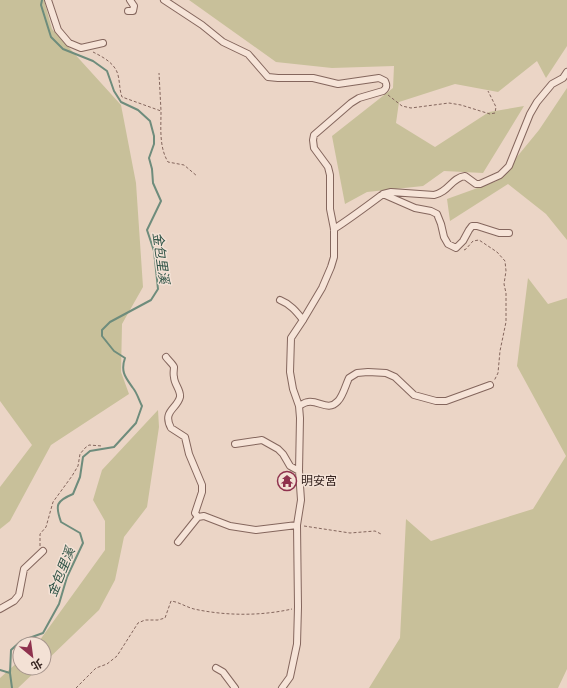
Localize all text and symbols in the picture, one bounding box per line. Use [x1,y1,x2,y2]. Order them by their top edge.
water label: 金包里溪 [149,231,173,287]
temple icon: 明安宮 [276,470,298,492]
place label: 明安宮 [301,473,337,489]
water label: 金包里溪 [43,543,79,599]
north arrow [12,636,52,676]
text: 北 [28,655,45,674]

